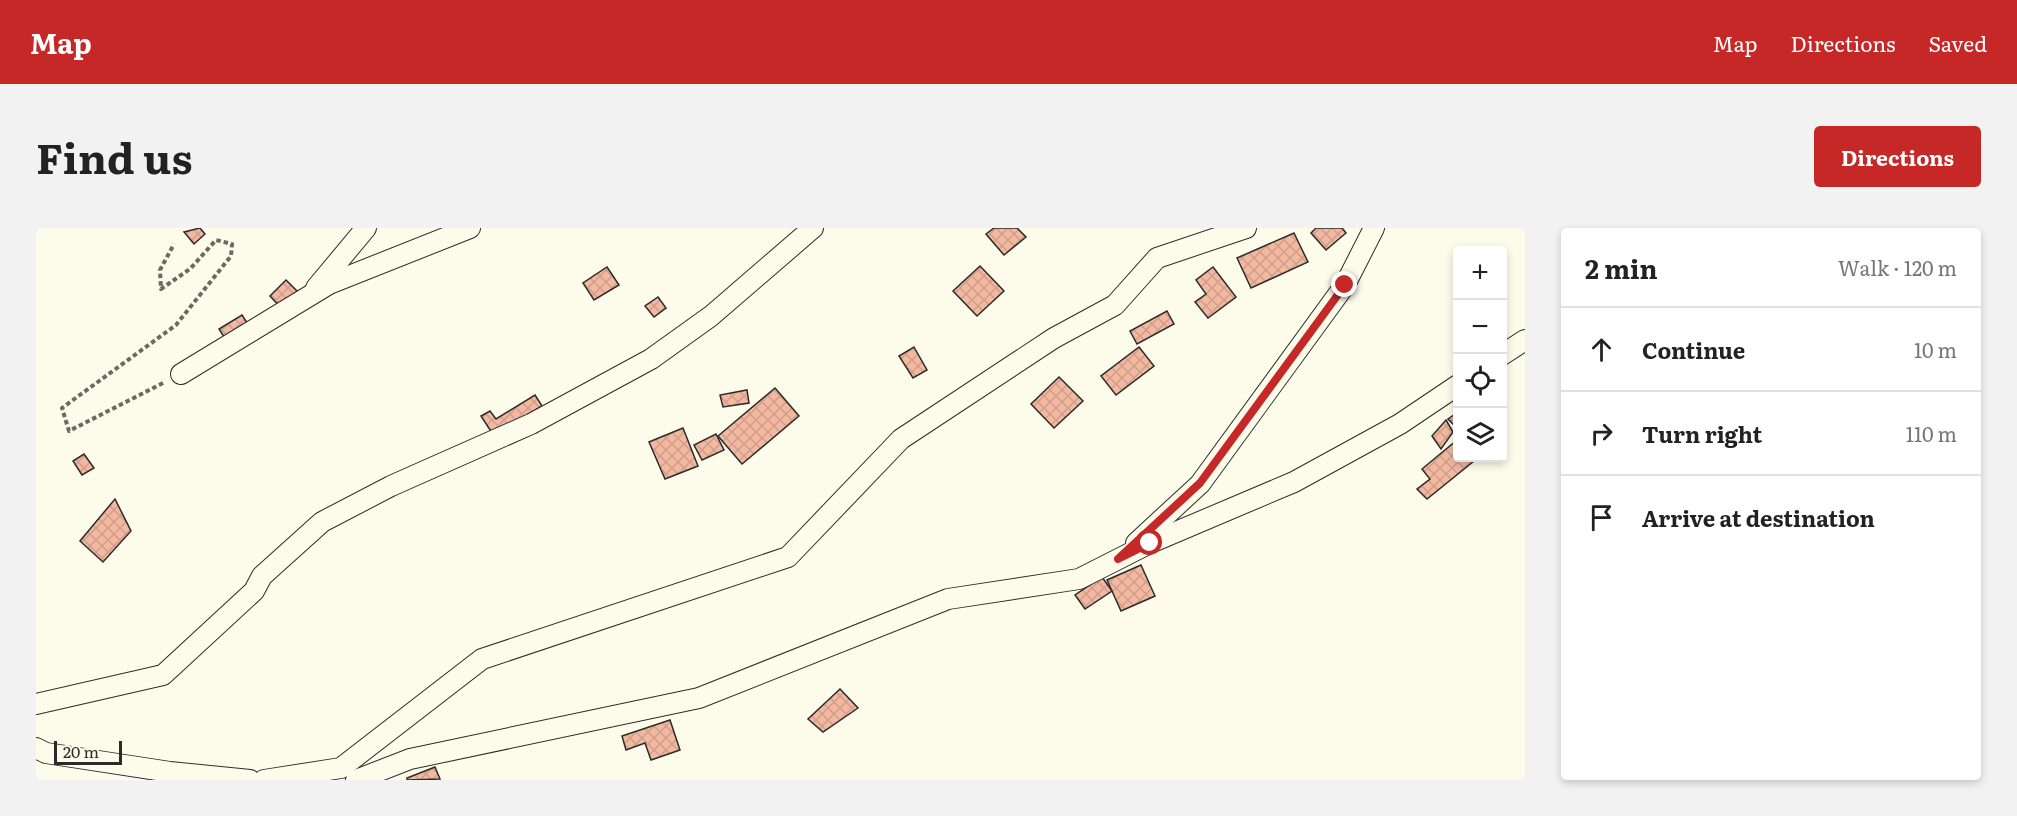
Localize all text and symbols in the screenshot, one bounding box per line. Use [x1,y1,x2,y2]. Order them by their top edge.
text: Map [30,21,92,63]
text: Map [1713,27,1758,58]
text: Directions [1791,27,1896,58]
text: Saved [1929,27,1987,58]
text: Find us [36,125,193,187]
button: Directions [1814,126,1981,187]
map controls [1453,246,1507,462]
button: + [1453,246,1507,300]
text: 2 min [1585,248,1658,287]
text: Walk · 120 m [1838,252,1957,282]
route end [1331,271,1357,297]
button: − [1453,300,1507,354]
icon: ahead [1585,333,1618,366]
text: Continue [1642,333,1745,366]
text: 10 m [1914,334,1957,364]
button: locate [1453,354,1507,408]
button: layers [1453,408,1507,462]
icon: right [1585,417,1618,450]
text: Turn right [1642,417,1762,450]
text: 110 m [1906,418,1957,448]
icon: arrive [1585,501,1618,534]
text: Arrive at destination [1642,501,1875,534]
route start [1136,529,1162,555]
scale bar [54,738,122,766]
text: 20 m [63,739,99,763]

